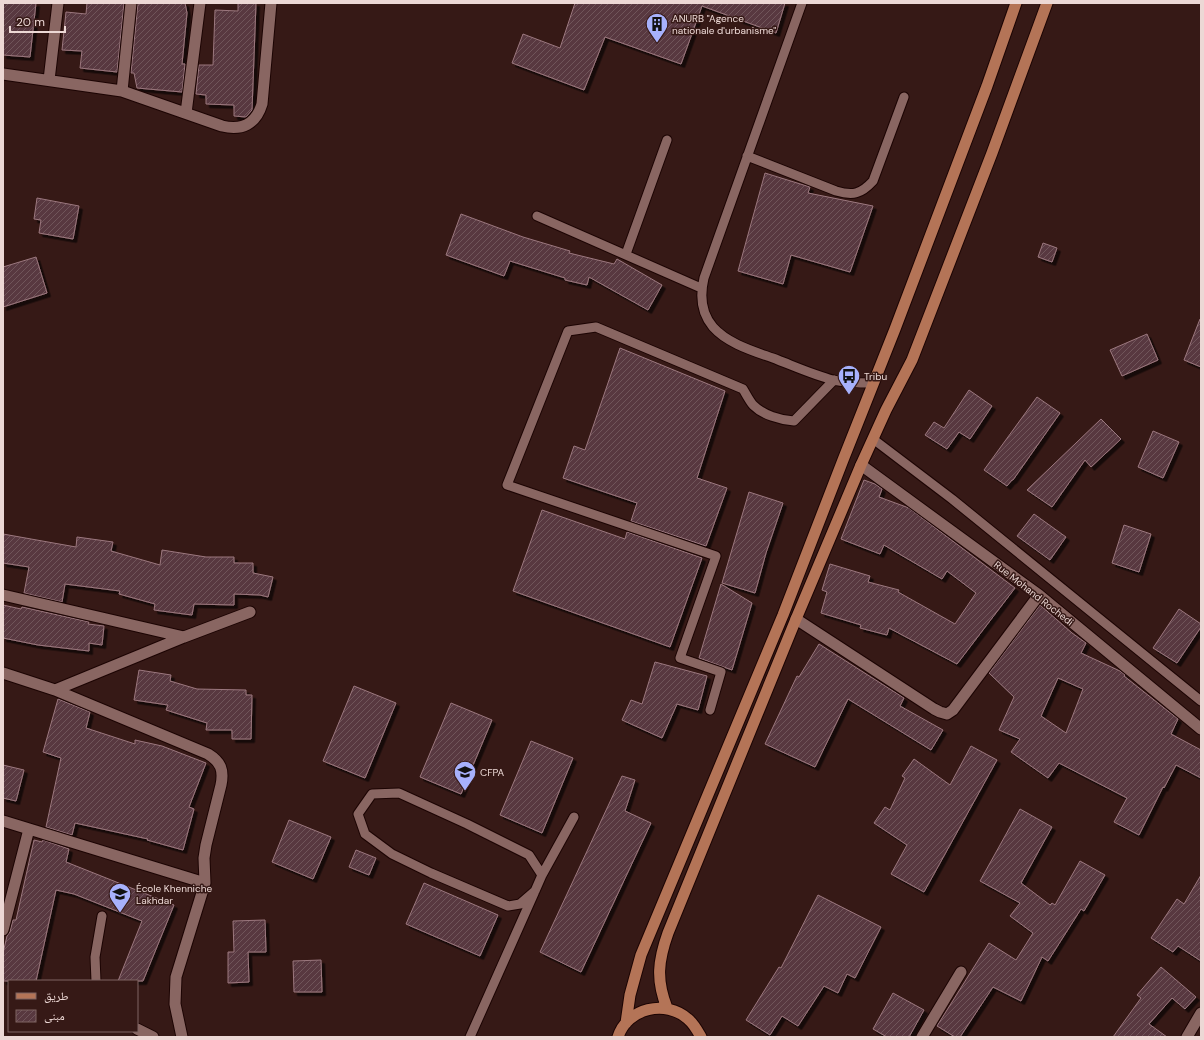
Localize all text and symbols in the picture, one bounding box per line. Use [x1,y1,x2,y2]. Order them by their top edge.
scale bar [10,8,65,34]
building icon: ANURB "Agence nationale d'urbanisme" [644,11,670,44]
place label: ANURB "Agence nationale d'urbanisme" [672,12,776,37]
text: 20 m [16,14,45,30]
bus stop icon: Tribu [836,363,862,396]
place label: Tribu [864,370,887,383]
street label: Rue Mohand Rochedi [991,558,1076,629]
school or university icon: CFPA [452,759,478,792]
place label: CFPA [480,766,504,779]
school or university icon: École Khenniche Lakhdar [107,881,133,914]
place label: École Khenniche Lakhdar [136,882,212,907]
legend [8,980,138,1032]
text: طريق [44,988,69,1004]
text: مبنى [44,1008,65,1024]

